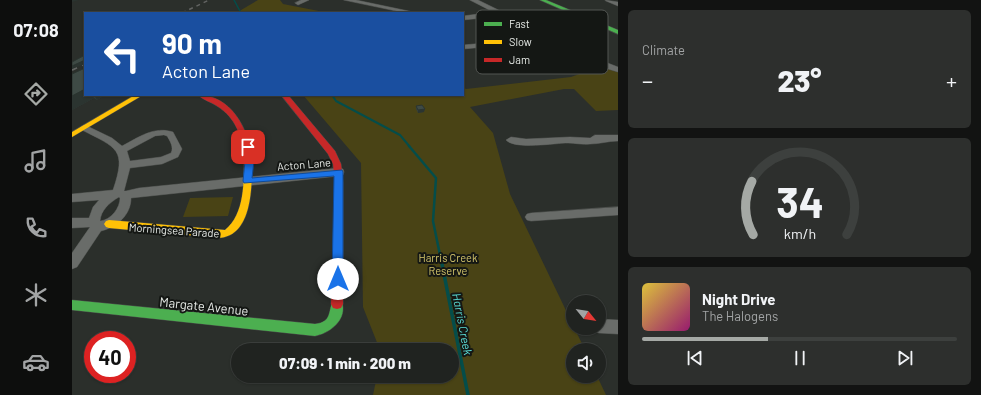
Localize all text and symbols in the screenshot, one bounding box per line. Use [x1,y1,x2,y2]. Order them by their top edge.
legend [476,10,608,74]
text: Fast [509,17,530,30]
text: 07:08 [13,19,59,41]
text: 90 m [162,26,222,60]
icon: left [96,28,148,80]
text: Slow [509,35,532,48]
text: Climate [642,42,685,58]
text: Jam [509,53,530,66]
text: Acton Lane [162,60,250,82]
text: 23° [777,62,822,98]
text: − [642,67,653,93]
text: + [946,67,957,93]
icon: directions [22,80,50,108]
pin [231,130,265,164]
icon: arrive [237,136,259,158]
icon: music [22,147,50,175]
street label: Acton Lane [277,155,331,173]
text: 34 [776,176,823,226]
icon: phone [22,214,50,242]
street label: Morningsea Parade [128,220,220,240]
text: km/h [783,225,816,242]
park label: Harris Creek Reserve [419,251,478,277]
position arrow [317,258,359,300]
icon: climate [22,281,50,309]
text: Night Drive [702,290,775,308]
water label: Harris Creek [450,292,476,356]
street label: Margate Avenue [159,293,249,319]
north arrow [566,295,606,335]
map controls [566,295,606,383]
text: The Halogens [702,308,778,324]
speed limit sign: 40 [84,331,136,383]
button: sound [566,343,606,383]
icon: previous [684,347,706,369]
icon: pause [789,347,811,369]
icon: next [894,347,916,369]
icon: car [22,348,50,376]
text: 07:09 · 1 min · 200 m [279,354,411,372]

